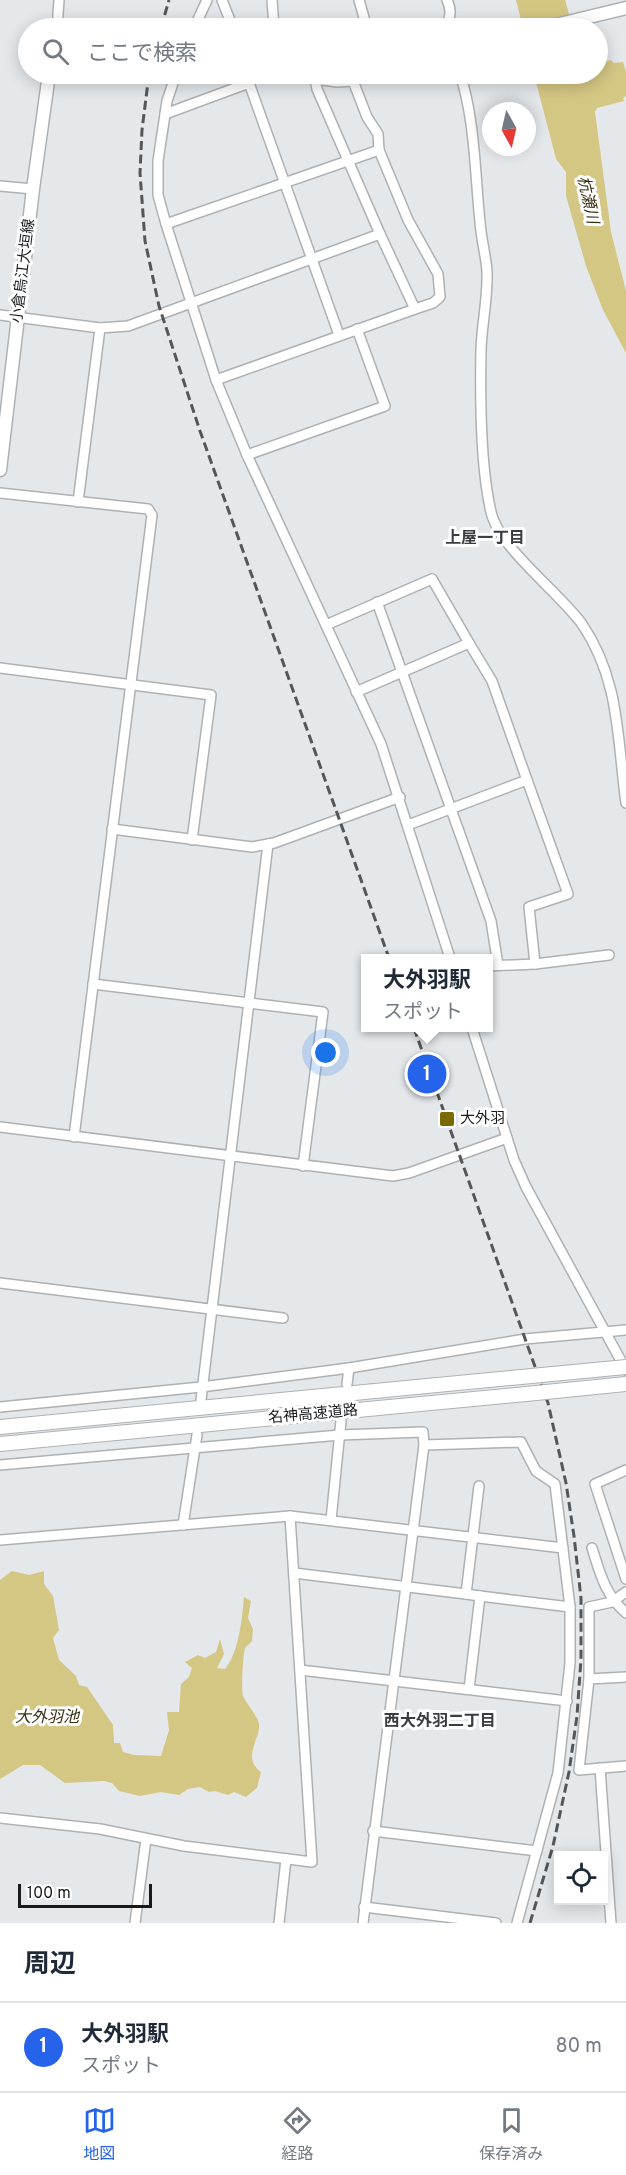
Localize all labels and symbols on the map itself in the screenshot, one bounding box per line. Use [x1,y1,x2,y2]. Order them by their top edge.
north arrow [482,102,536,156]
water label: 杭瀬川 [572,174,602,228]
street label: 小倉烏江大垣線 [8,218,40,324]
district label: 上屋一丁目 [445,529,525,549]
your location [311,1038,340,1067]
pin: 1 [408,1052,446,1096]
marker: 大外羽 [438,1110,456,1128]
place label: 大外羽 [460,1110,505,1129]
street label: 名神高速道路 [267,1402,359,1428]
water label: 大外羽池 [15,1708,81,1728]
district label: 西大外羽二丁目 [384,1712,496,1732]
scale bar [18,1881,152,1908]

